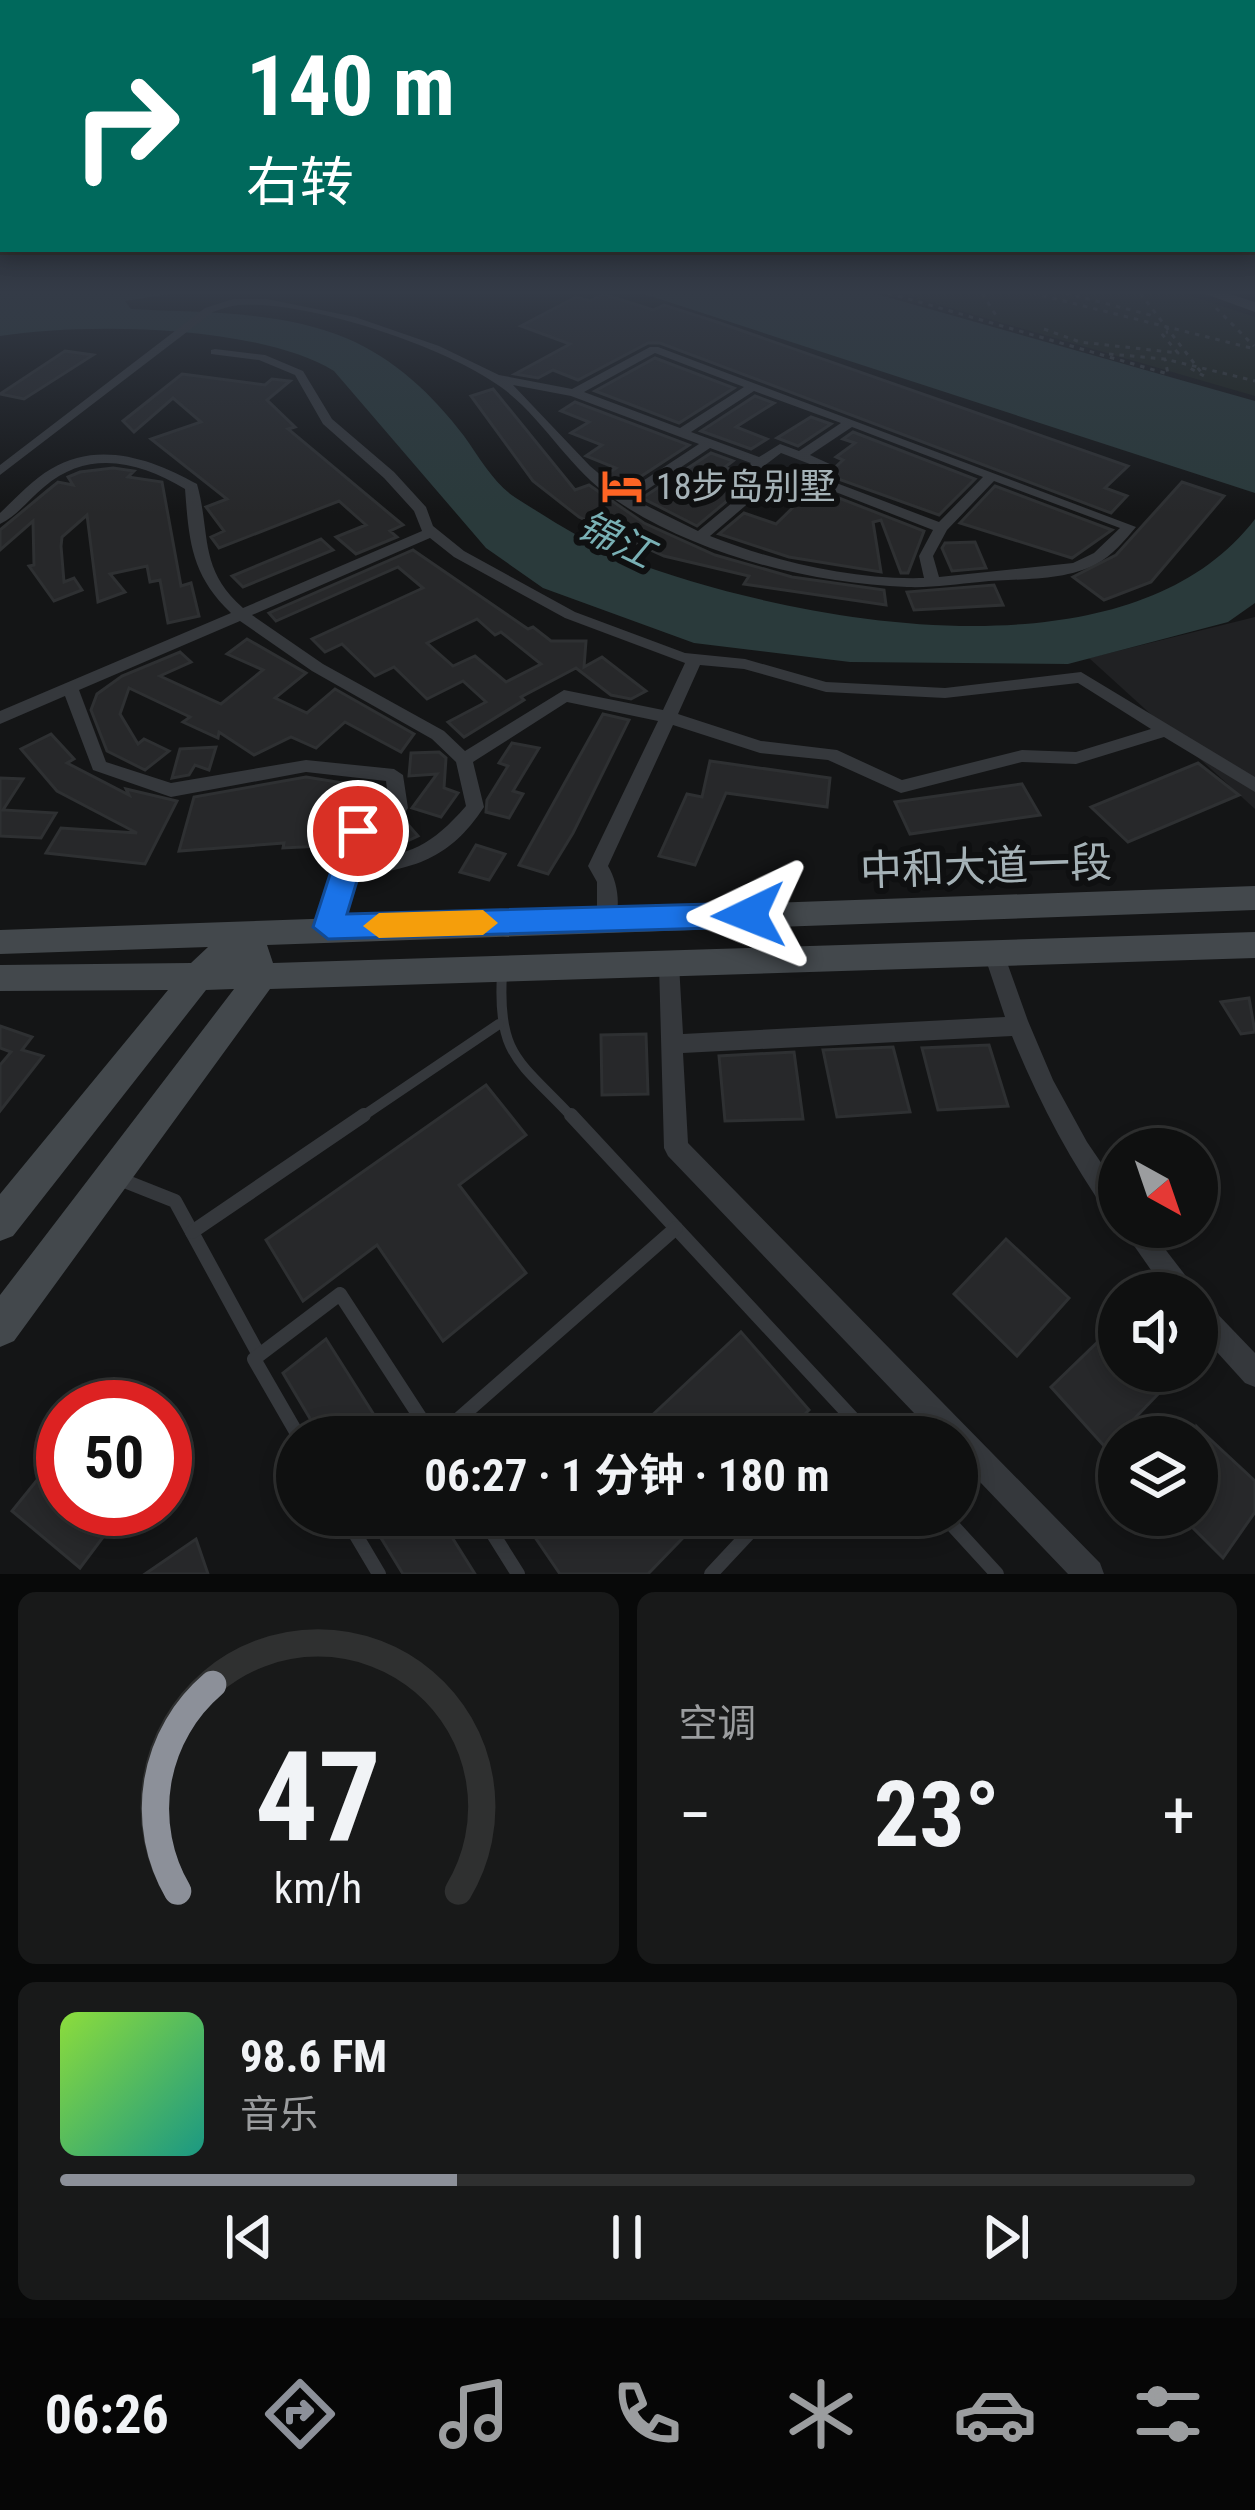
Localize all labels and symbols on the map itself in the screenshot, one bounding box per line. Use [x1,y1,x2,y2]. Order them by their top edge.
hotel icon: 18步岛别墅 [599,463,645,509]
place label: 18步岛别墅 [656,466,836,508]
water label: 锦江 [570,502,664,579]
pin [307,780,409,882]
street label: 中和大道一段 [859,838,1113,895]
position arrow [686,852,812,978]
north arrow [1098,1128,1218,1248]
speed limit sign: 50 [36,1380,192,1536]

